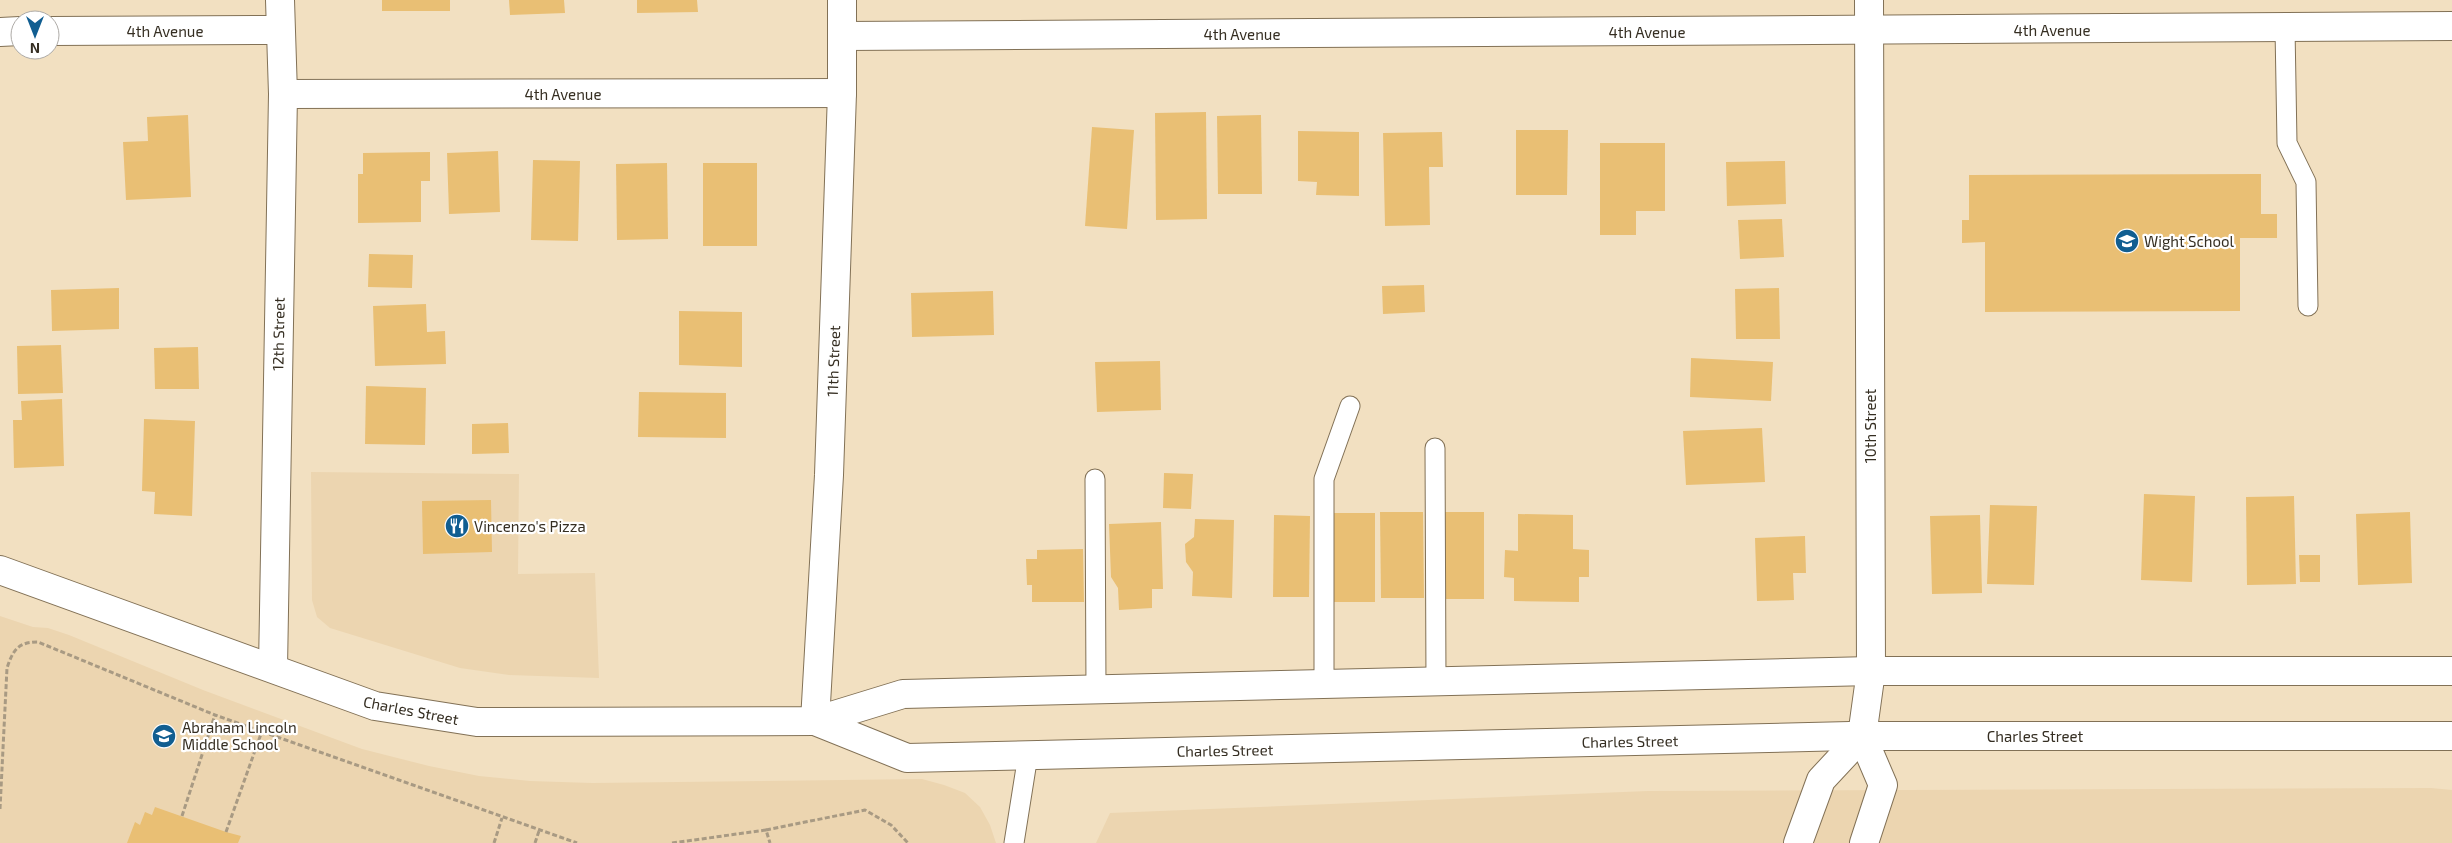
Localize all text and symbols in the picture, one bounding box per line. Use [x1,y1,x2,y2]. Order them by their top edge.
north arrow [10,10,60,60]
street label: 4th Avenue [2014,21,2090,39]
street label: 4th Avenue [127,22,203,40]
street label: 4th Avenue [1609,23,1685,41]
street label: 4th Avenue [1204,25,1280,43]
text: N [30,40,40,57]
street label: 4th Avenue [525,85,601,103]
school or university icon: Wight School [2114,228,2140,254]
place label: Wight School [2144,232,2235,250]
street label: 12th Street [268,297,288,371]
street label: 11th Street [823,325,843,397]
street label: 10th Street [1861,388,1879,463]
restaurant icon: Vincenzo's Pizza [444,513,470,539]
place label: Vincenzo's Pizza [474,517,586,535]
street label: Charles Street [362,692,460,728]
place label: Abraham Lincoln Middle School [182,718,297,753]
school or university icon: Abraham Lincoln Middle School [151,723,177,749]
street label: Charles Street [1987,727,2084,745]
street label: Charles Street [1582,731,1679,751]
street label: Charles Street [1177,740,1274,760]

